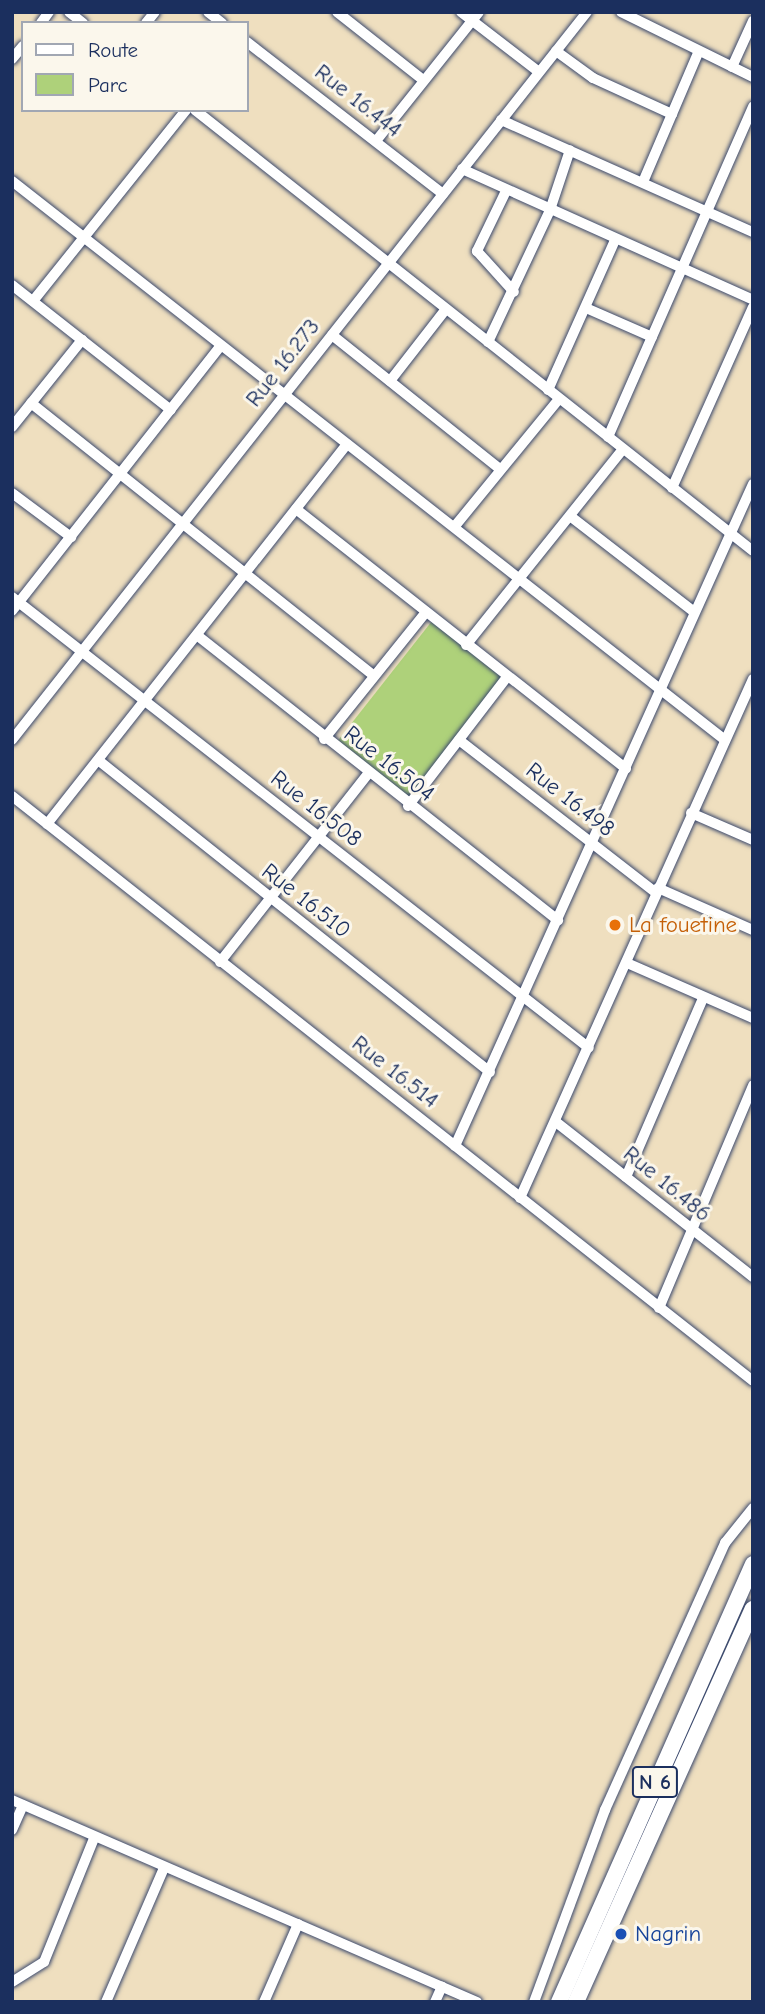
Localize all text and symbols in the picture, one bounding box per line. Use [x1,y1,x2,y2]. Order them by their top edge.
legend [21,21,248,112]
text: Route [88,38,138,62]
street label: Rue 16.444 [309,58,407,144]
text: Parc [88,73,128,97]
street label: Rue 16.273 [240,313,326,413]
street label: Rue 16.504 [338,720,440,808]
street label: Rue 16.498 [520,757,620,843]
street label: Rue 16.508 [265,765,367,853]
street label: Rue 16.510 [256,858,356,944]
place label: La fouetine [629,911,737,939]
marker: La fouetine [607,917,623,933]
street label: Rue 16.514 [346,1030,444,1114]
street label: Rue 16.486 [617,1140,717,1228]
road number: N 6 [630,1764,680,1800]
place label: Nagrin [635,1920,701,1948]
marker: Nagrin [613,1926,629,1942]

